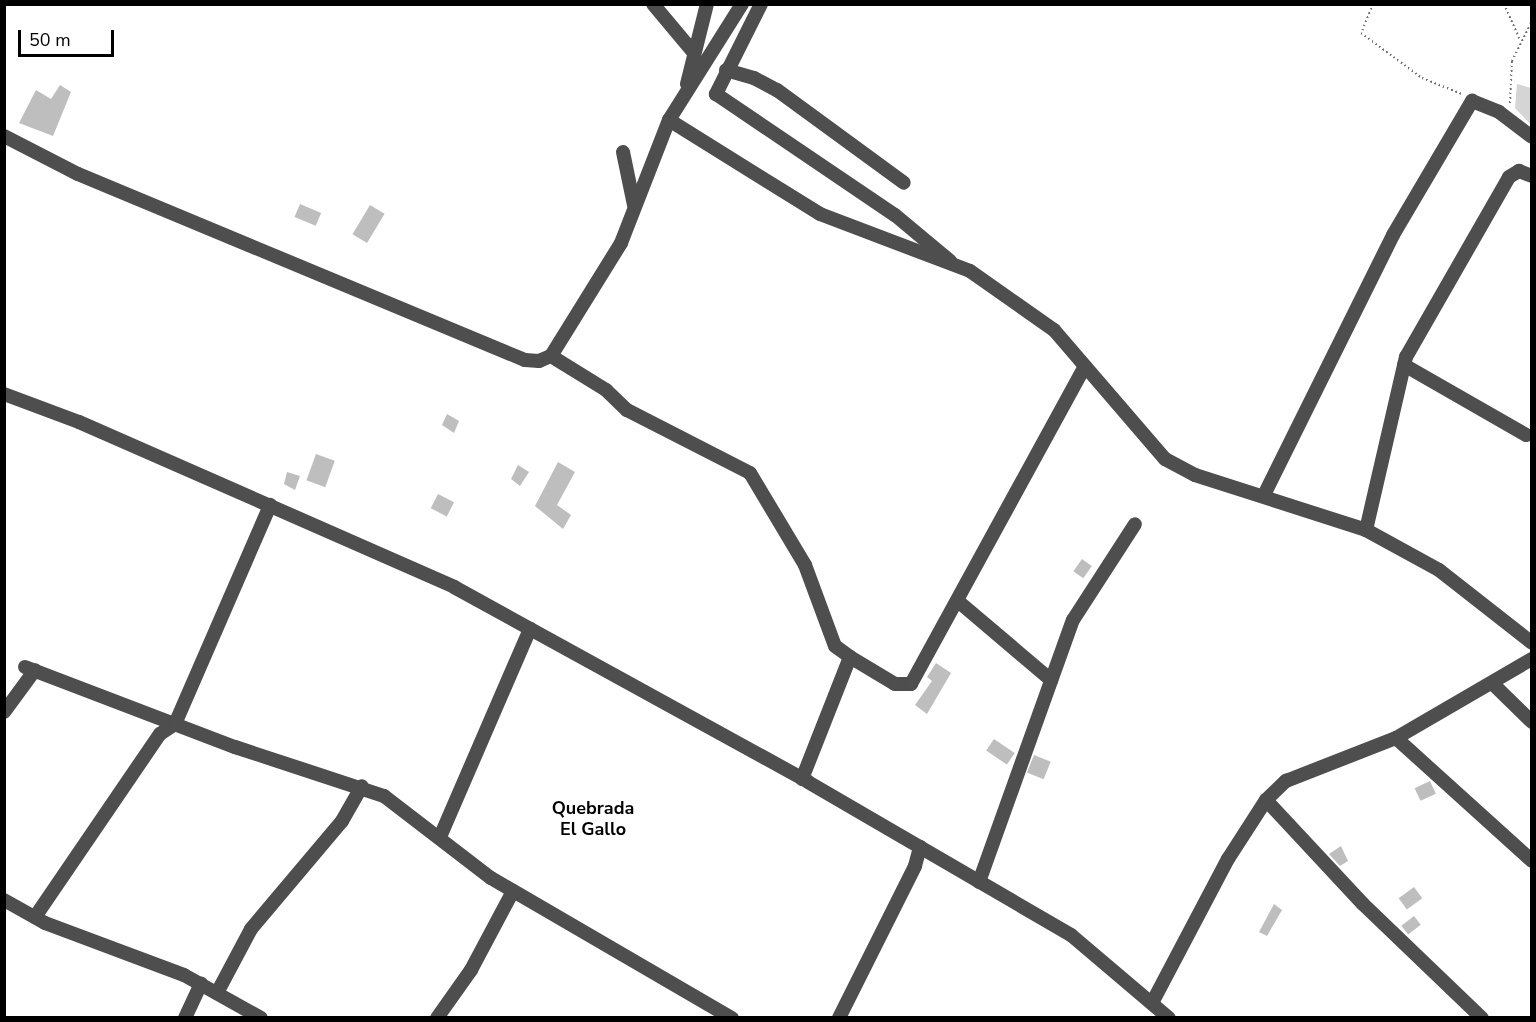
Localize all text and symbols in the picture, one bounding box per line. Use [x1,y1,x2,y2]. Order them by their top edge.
scale bar [21,18,117,56]
text: 50 m [29,28,71,52]
district label: Quebrada El Gallo [552,798,634,840]

